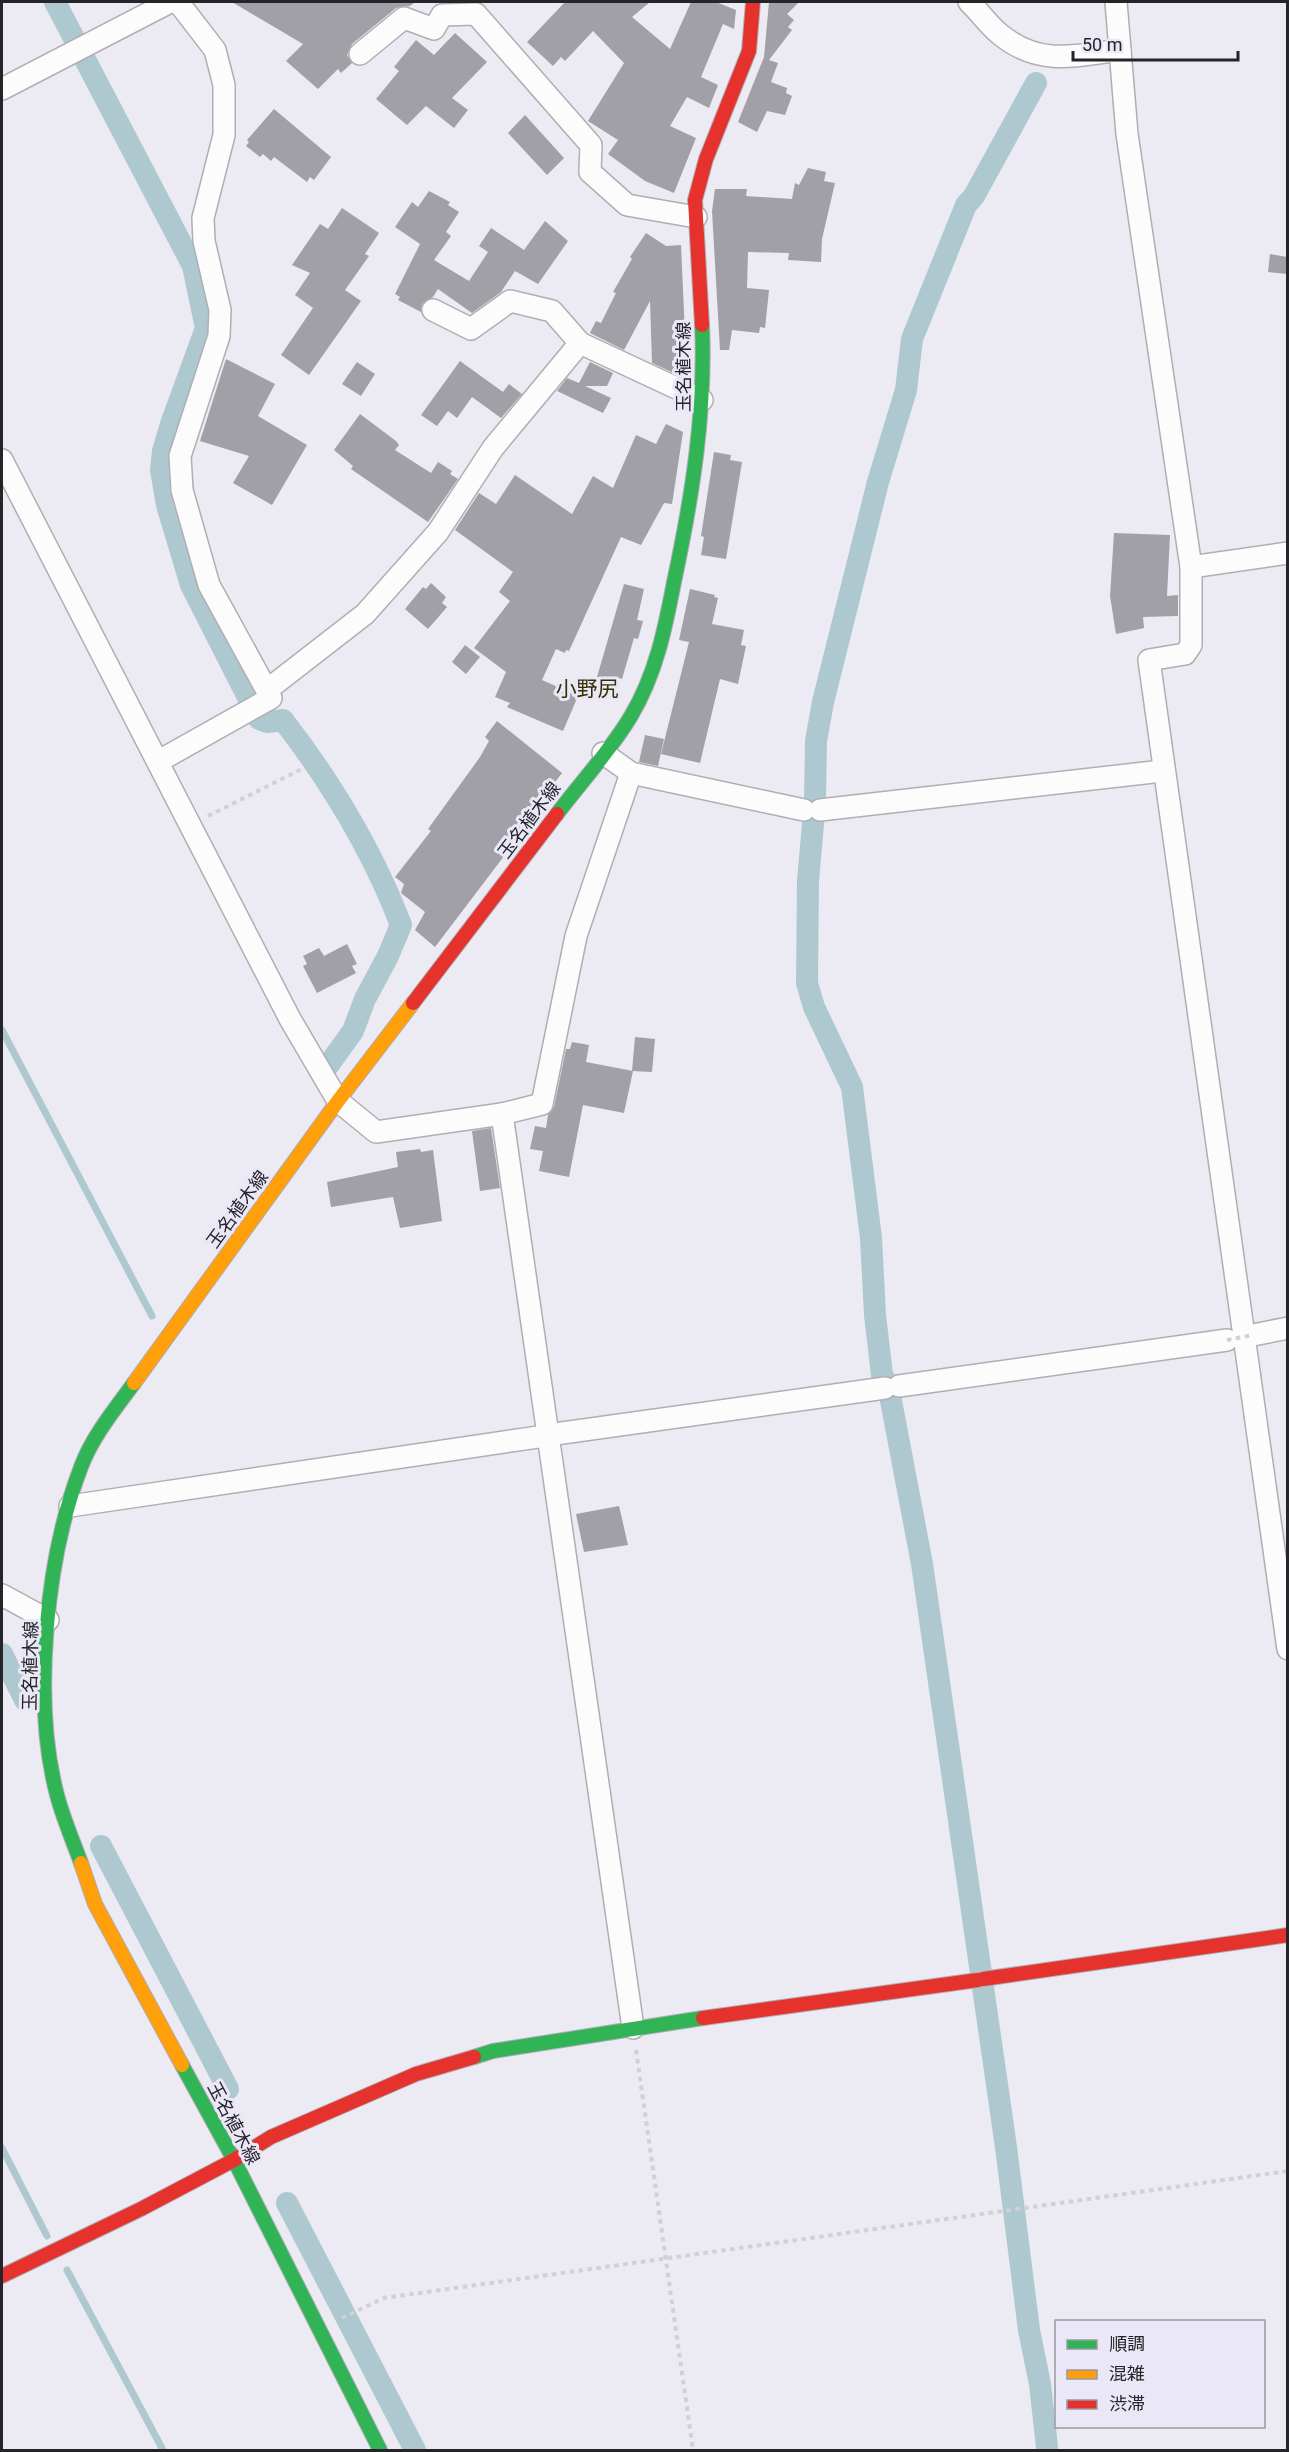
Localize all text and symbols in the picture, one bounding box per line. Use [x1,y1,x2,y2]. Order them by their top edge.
scale bar [1073,24,1238,62]
text: 50 m [1082,34,1122,55]
street label: 玉名植木線 [673,322,694,412]
district label: 小野尻 [556,677,619,701]
street label: 玉名植木線 [494,778,564,862]
street label: 玉名植木線 [202,1166,272,1252]
street label: 玉名植木線 [19,1621,41,1711]
street label: 玉名植木線 [204,2078,264,2168]
legend [1055,2320,1265,2428]
text: 順調 [1109,2333,1145,2354]
text: 混雑 [1109,2363,1145,2384]
text: 渋滞 [1109,2393,1145,2414]

